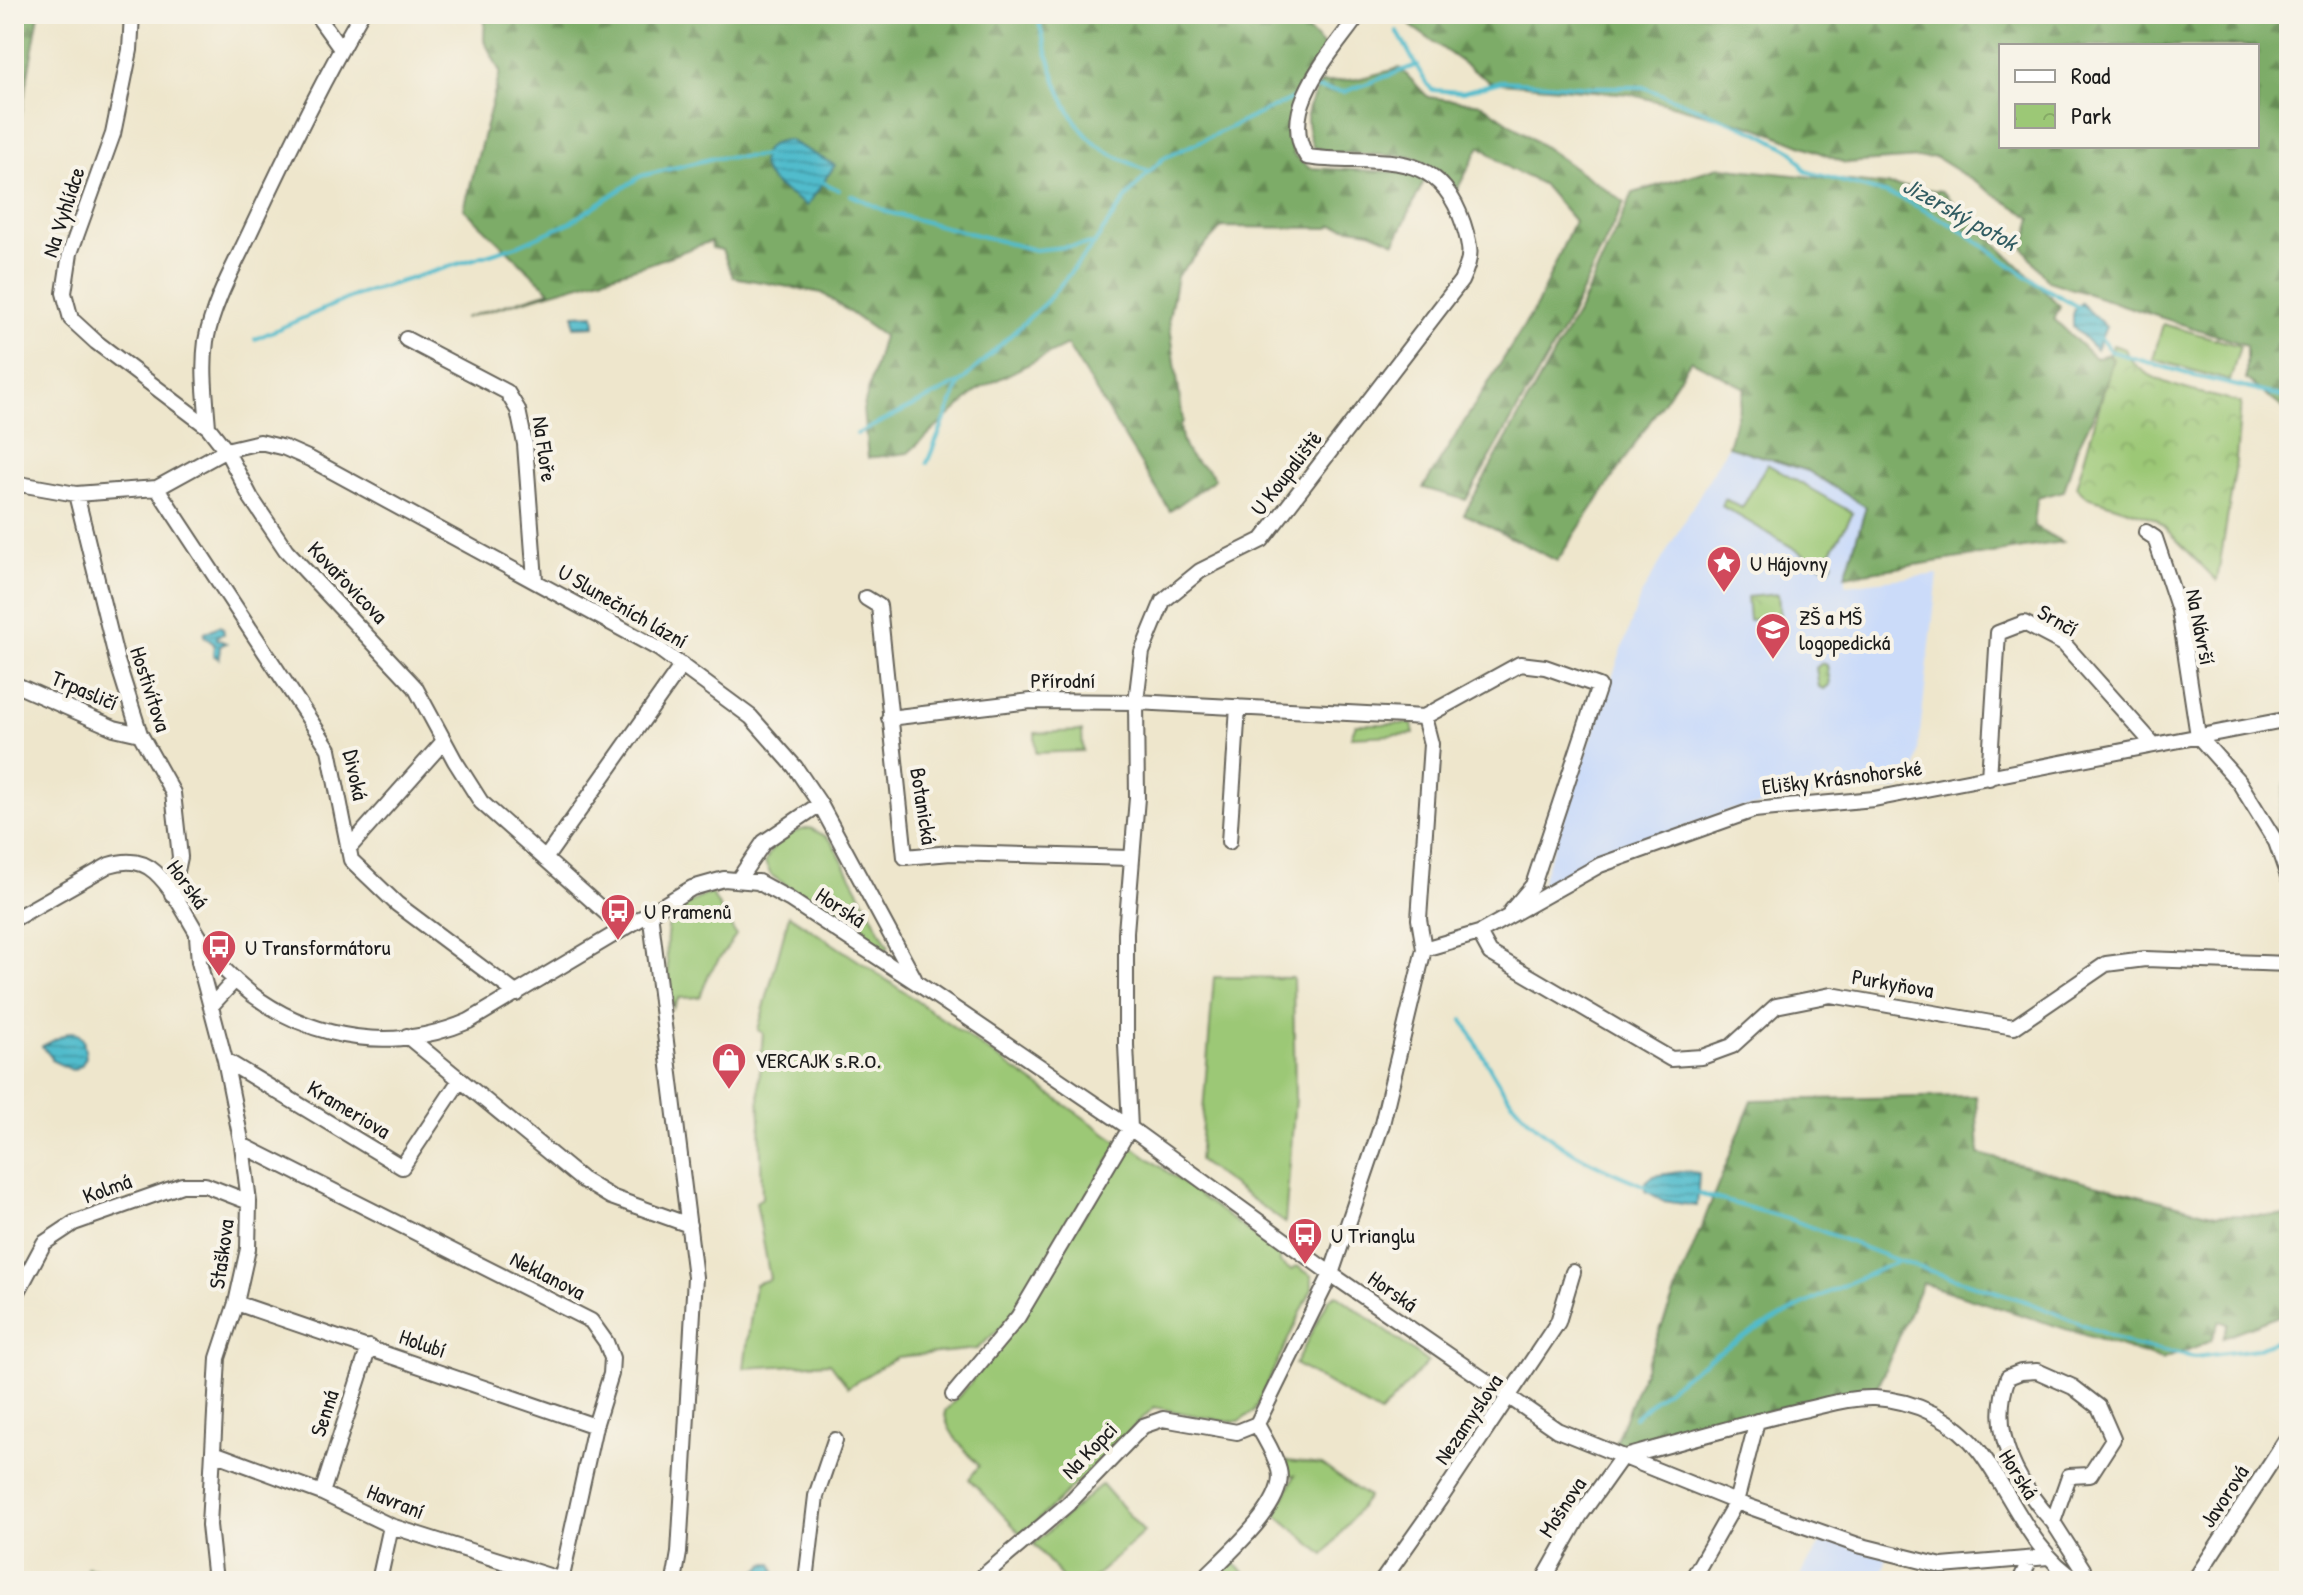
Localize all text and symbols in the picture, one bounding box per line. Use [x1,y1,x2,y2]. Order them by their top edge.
legend [1999,44,2259,148]
text: Road [2071,59,2110,91]
text: Park [2071,99,2111,131]
street label: Na Vyhlídce [34,163,92,261]
water label: Jizerský potok [1897,169,2025,260]
street label: Na Floře [526,414,564,484]
street label: U Koupaliště [1243,424,1329,522]
street label: Kovařovicova [301,534,395,630]
place icon: U Hájovny [1705,544,1743,594]
place label: U Hájovny [1750,548,1828,578]
street label: U Slunečních lázní [552,557,694,655]
street label: Na Návrší [2179,587,2223,667]
street label: Srnčí [2032,597,2084,643]
place label: ZŠ a MŠ logopedická [1799,602,1891,657]
school or university icon: ZŠ a MŠ logopedická [1754,611,1792,661]
street label: Hostivítova [123,643,179,736]
street label: Trpasličí [47,663,123,717]
street label: Přírodní [1031,665,1095,695]
street label: Divoká [336,747,376,803]
street label: Elišky Krásnohorské [1760,752,1924,802]
street label: Botanická [903,765,945,847]
street label: Horská [160,853,216,915]
street label: Horská [810,880,872,934]
bus stop icon: U Pramenů [599,892,637,942]
place label: U Pramenů [644,896,731,926]
bus stop icon: U Transformátoru [200,928,238,978]
place label: U Transformátoru [245,932,391,962]
street label: Purkyňova [1850,961,1937,1005]
shop icon: VERCAJK s.ʀ.ᴏ. [710,1041,748,1091]
place label: VERCAJK s.ʀ.ᴏ. [755,1045,881,1075]
street label: Krameriova [302,1072,396,1146]
street label: Kolmá [78,1165,136,1211]
bus stop icon: U Trianglu [1286,1216,1324,1266]
street label: Staškova [201,1217,241,1291]
place label: U Trianglu [1331,1220,1415,1250]
street label: Neklanova [505,1243,591,1307]
street label: Horská [1362,1263,1424,1319]
street label: Holubí [396,1321,450,1365]
street label: Nezamyslova [1427,1367,1510,1470]
street label: Senná [302,1385,346,1440]
street label: Na Kopci [1054,1415,1124,1485]
street label: Horská [1992,1443,2046,1505]
street label: Javorová [2193,1459,2256,1533]
street label: Mošnova [1531,1471,1593,1543]
street label: Havraní [363,1476,429,1526]

